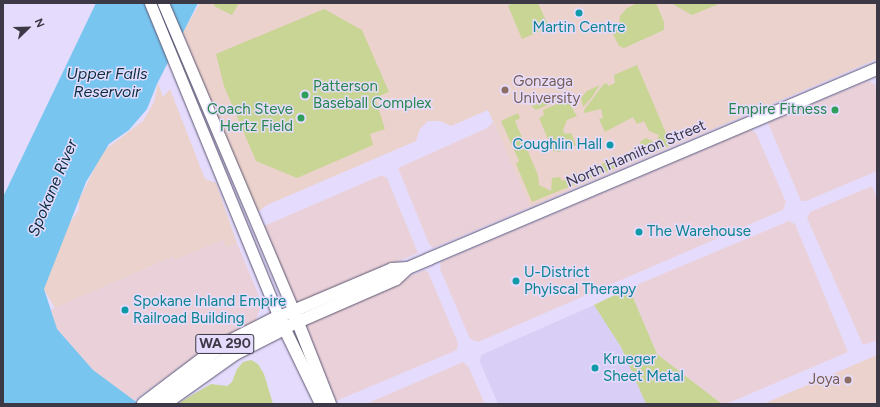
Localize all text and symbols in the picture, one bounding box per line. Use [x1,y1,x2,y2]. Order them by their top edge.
north arrow [8,8,48,48]
marker: Martin Centre [574,8,584,18]
text: N [32,17,47,30]
place label: Martin Centre [533,19,625,37]
water label: Upper Falls Reservoir [67,64,147,102]
place label: Gonzaga University [513,72,580,107]
place label: Patterson Baseball Complex [313,77,431,112]
marker: Gonzaga University [500,85,510,95]
marker: Patterson Baseball Complex [300,90,310,100]
place label: Coach Steve Hertz Field [207,100,293,135]
place label: Empire Fitness [728,101,827,119]
marker: Empire Fitness [830,105,840,115]
marker: Coach Steve Hertz Field [296,113,306,123]
street label: North Hamilton Street [563,116,709,192]
place label: Coughlin Hall [513,136,602,154]
water label: Spokane River [24,137,82,239]
marker: Coughlin Hall [605,140,615,150]
place label: The Warehouse [647,223,751,241]
marker: The Warehouse [634,227,644,237]
place label: U-District Phyiscal Therapy [524,263,636,298]
marker: U-District Phyiscal Therapy [511,276,521,286]
place label: Spokane Inland Empire Railroad Building [133,292,286,327]
marker: Spokane Inland Empire Railroad Building [120,305,130,315]
road number: WA 290 [195,332,255,356]
place label: Krueger Sheet Metal [603,350,684,385]
marker: Krueger Sheet Metal [590,363,600,373]
place label: Joya [808,371,840,389]
marker: Joya [843,375,853,385]

